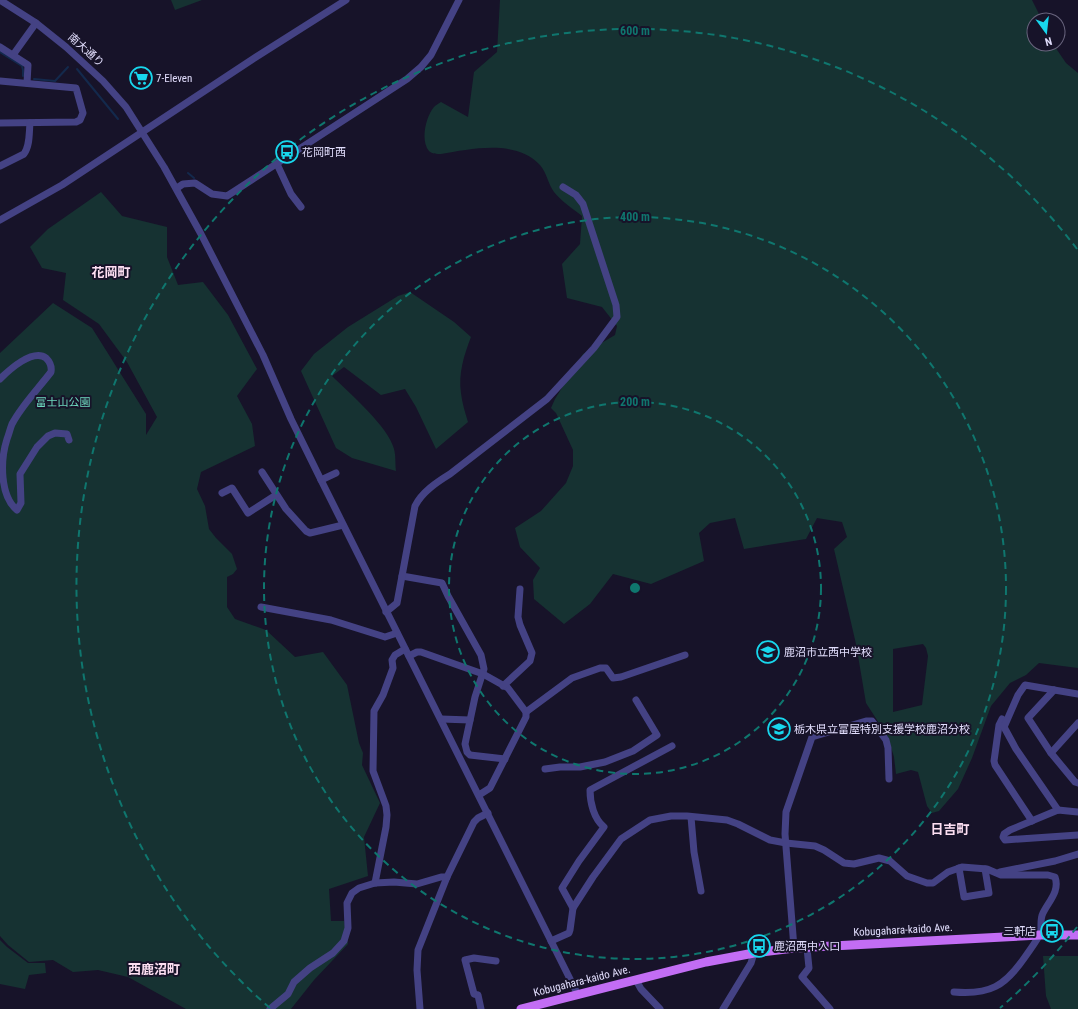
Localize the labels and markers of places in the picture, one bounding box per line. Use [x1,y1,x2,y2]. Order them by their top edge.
supermarket icon: 7-Eleven [128,65,154,91]
place label: 7-Eleven [156,72,192,85]
bus stop icon: 花岡町西 [274,139,300,165]
place label: 花岡町西 [302,146,346,159]
centre of rings [628,581,642,595]
school or university icon: 鹿沼市立西中学校 [755,639,781,665]
place label: 鹿沼市立西中学校 [784,646,872,659]
school or university icon: 栃木県立富屋特別支援学校鹿沼分校 [766,716,792,742]
place label: 栃木県立富屋特別支援学校鹿沼分校 [794,723,970,736]
bus stop icon: 三軒店 [1039,918,1065,944]
place label: 三軒店 [1003,925,1036,938]
bus stop icon: 鹿沼西中入口 [746,933,772,959]
place label: 鹿沼西中入口 [774,940,840,953]

